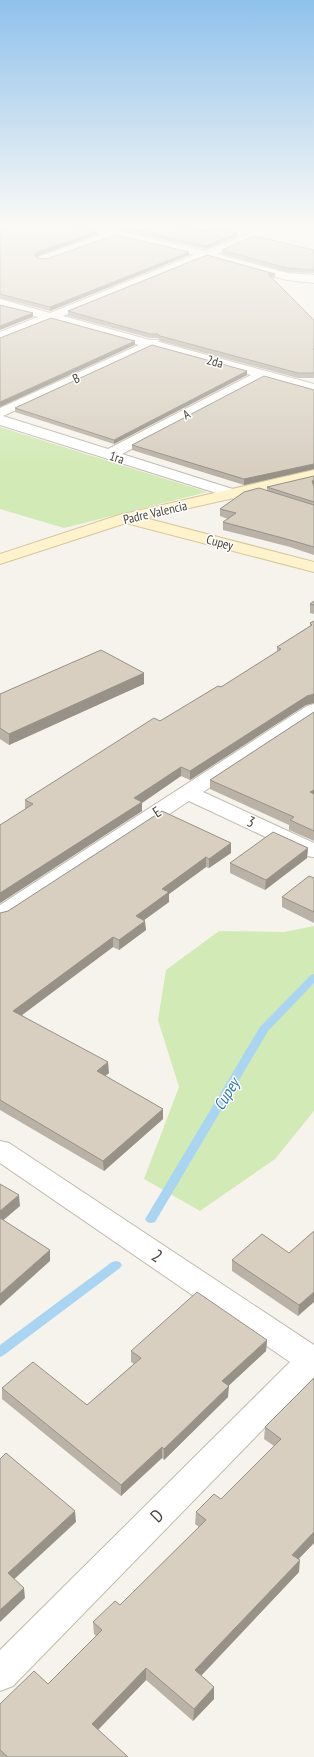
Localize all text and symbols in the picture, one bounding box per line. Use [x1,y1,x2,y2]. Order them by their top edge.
street label: 2da [205,351,225,372]
street label: B [70,369,83,387]
street label: A [180,405,194,423]
street label: 1ra [107,447,126,468]
street label: Padre Valencia [121,497,189,528]
street label: Cupey [205,531,235,554]
street label: E [149,802,165,821]
street label: 3 [244,812,258,832]
water label: Cupey [209,1073,244,1113]
street label: 2 [147,1244,167,1267]
street label: D [145,1504,168,1527]

